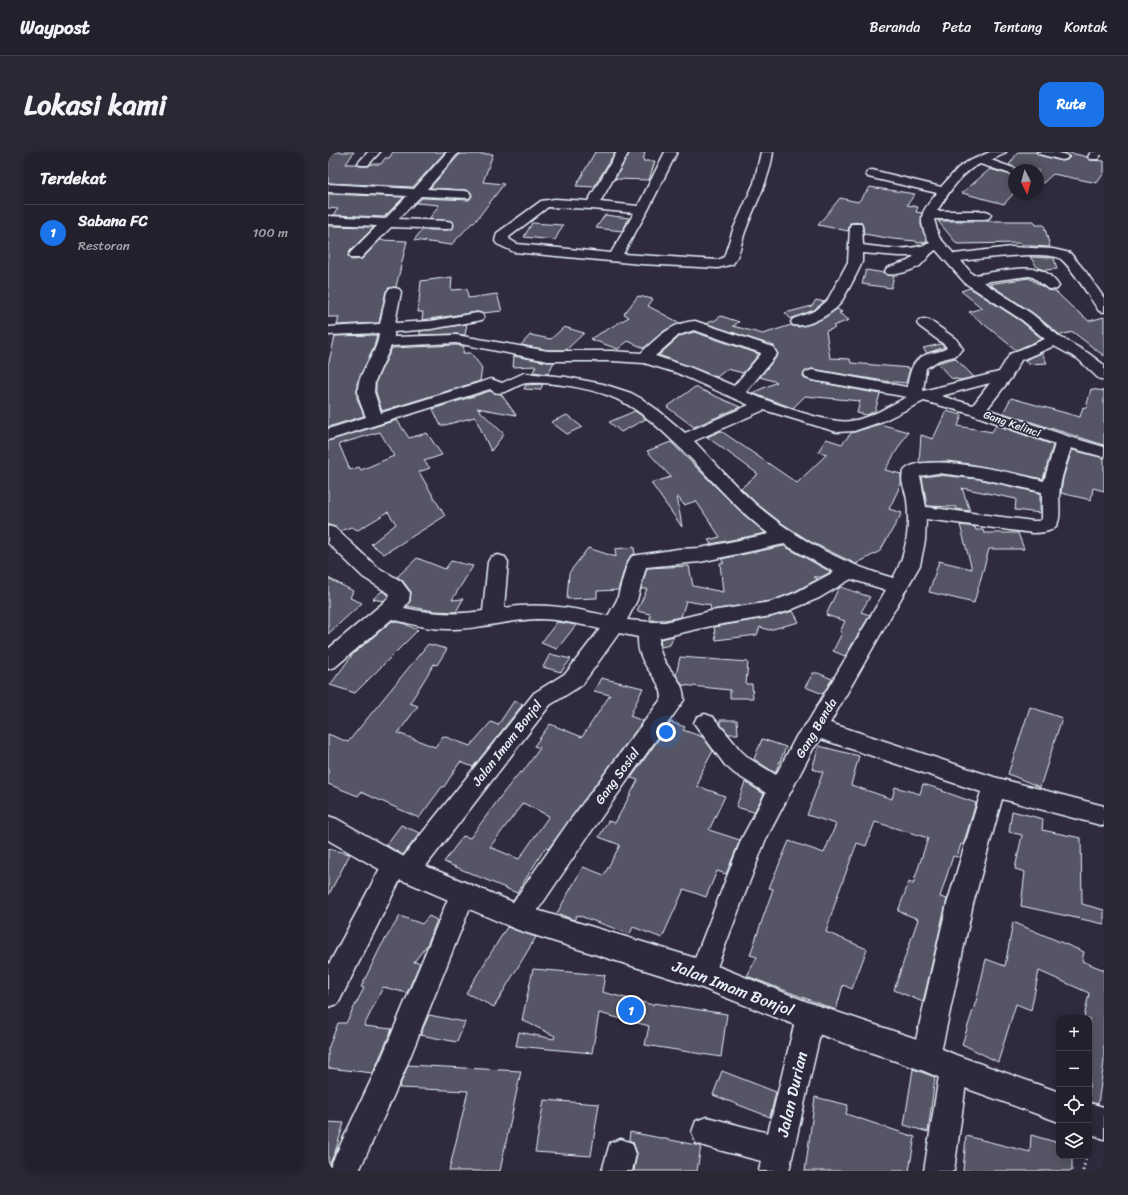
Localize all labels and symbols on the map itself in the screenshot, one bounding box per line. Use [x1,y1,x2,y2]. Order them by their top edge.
north arrow [1008,164,1044,200]
street label: Gang Kelinci [981,405,1044,443]
street label: Gang Benda [789,693,843,763]
street label: Jalan Imam Bonjol [465,695,548,792]
your location [656,722,676,742]
street label: Gang Sosial [588,743,646,809]
street label: Jalan Imam Bonjol [667,951,798,1025]
pin: 1 [618,995,644,1025]
street label: Jalan Durian [768,1048,816,1140]

